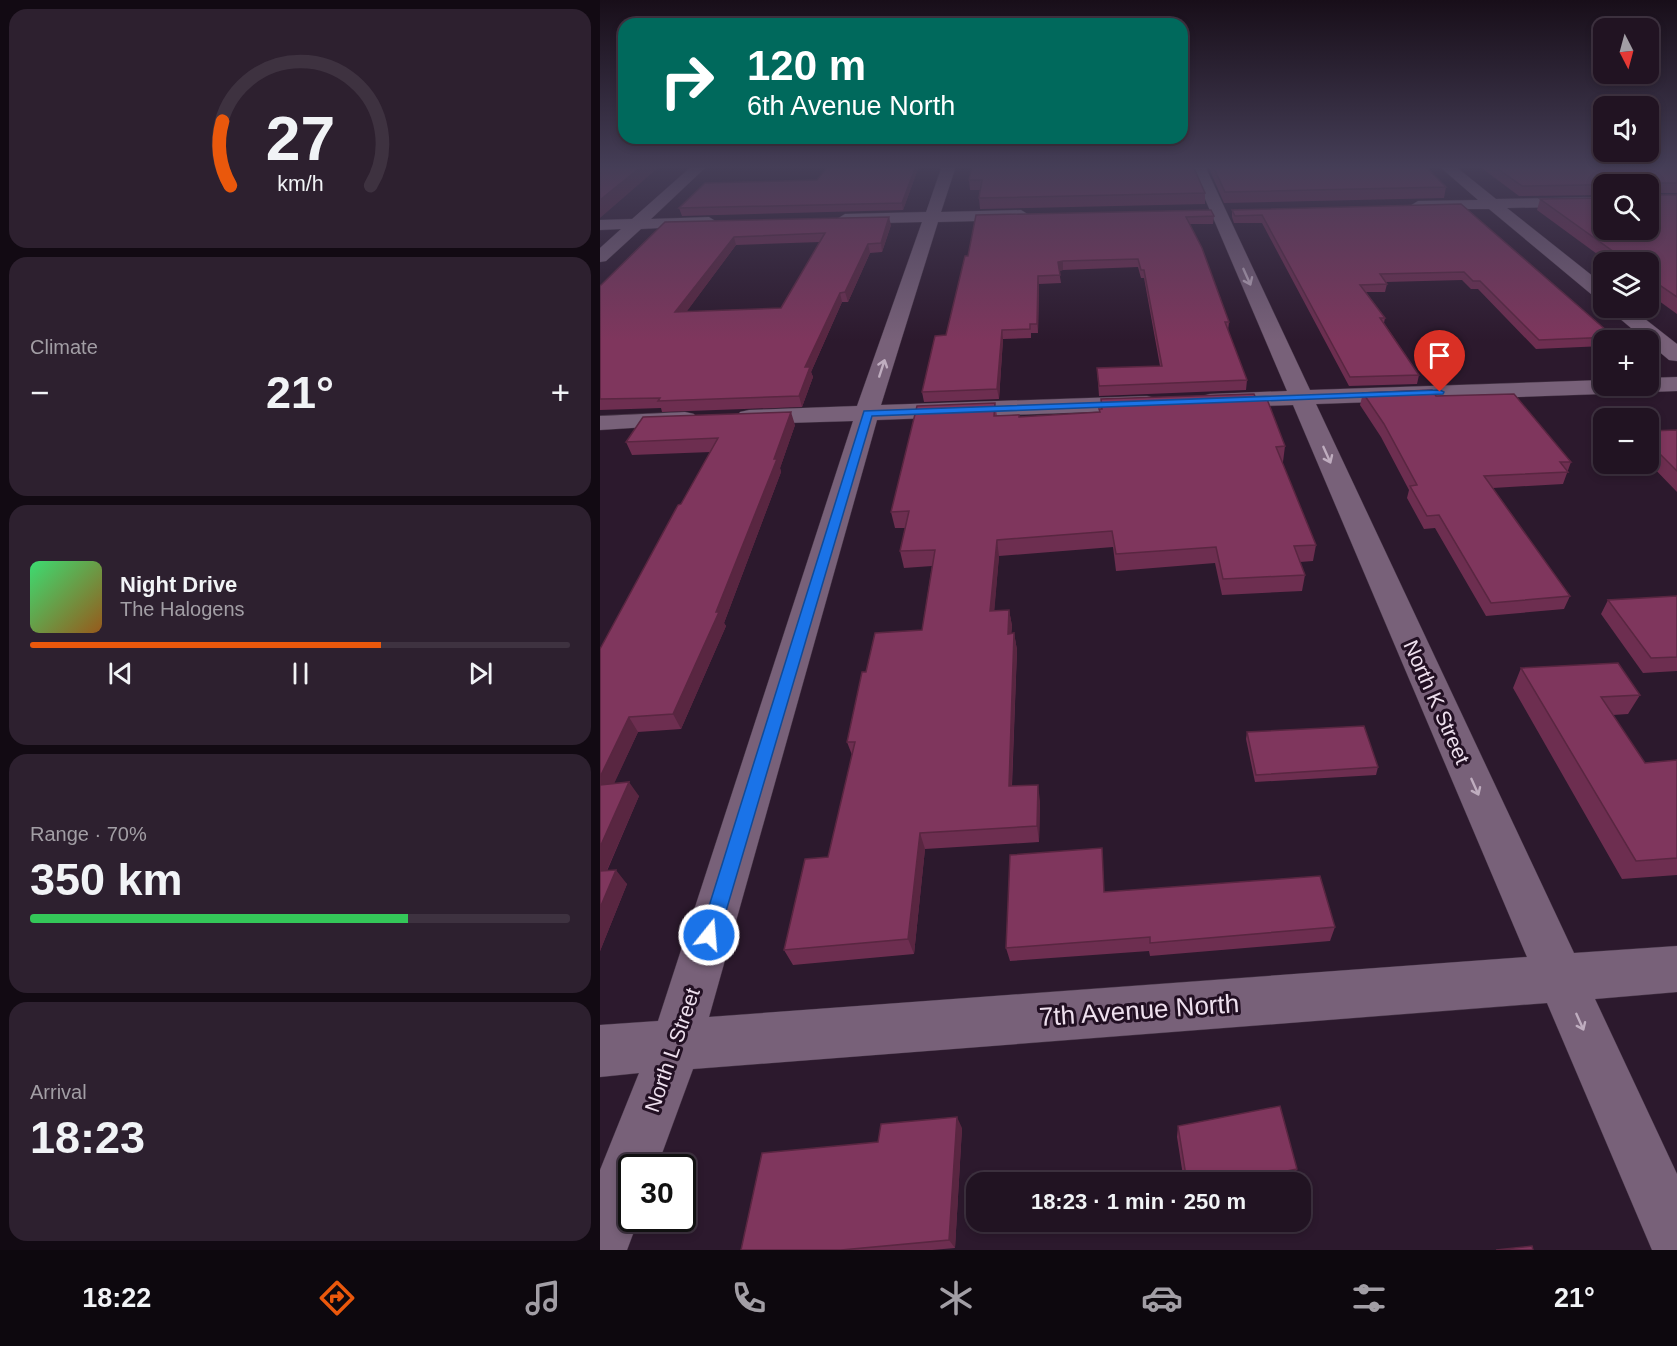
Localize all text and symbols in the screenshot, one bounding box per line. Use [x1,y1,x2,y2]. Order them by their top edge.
north arrow [1593,18,1659,84]
map controls [1593,18,1659,474]
icon: right [648,42,726,120]
text: 120 m [747,42,866,89]
text: 6th Avenue North [747,91,955,121]
button: sound [1593,96,1659,162]
text: 27 [265,104,335,173]
text: km/h [277,172,323,196]
button: search [1593,174,1659,240]
button: layers [1593,252,1659,318]
one-way arrow [1242,268,1253,286]
pin [1414,330,1465,392]
button: + [1593,330,1659,396]
text: Climate [30,336,98,358]
icon: arrive [1423,339,1456,372]
one-way arrow [877,359,888,378]
text: 21° [266,367,334,418]
text: − [30,374,49,411]
text: + [551,374,570,411]
button: − [1593,408,1659,474]
one-way arrow [1321,446,1333,464]
text: Night Drive [120,572,237,597]
text: The Halogens [120,598,245,620]
street label: North K Street [1399,637,1475,768]
icon: previous [104,657,137,690]
icon: pause [284,657,317,690]
icon: next [464,657,497,690]
one-way arrow [1470,777,1481,795]
text: Range · 70% [30,823,147,845]
text: 350 km [30,854,183,905]
position arrow [677,903,741,967]
street label: North L Street [640,985,704,1115]
street label: 7th Avenue North [1038,988,1240,1032]
one-way arrow [1575,1013,1586,1031]
text: Arrival [30,1081,87,1103]
text: 18:23 [30,1112,145,1163]
speed limit sign: 30 [618,1154,696,1232]
text: 18:23 · 1 min · 250 m [1031,1189,1246,1214]
icon: directions [316,1277,358,1319]
icon: music [522,1277,564,1319]
icon: phone [728,1277,770,1319]
icon: climate [935,1277,977,1319]
icon: car [1141,1277,1183,1319]
icon: filters [1348,1277,1390,1319]
text: 18:22 [82,1283,151,1313]
text: 21° [1554,1283,1595,1313]

